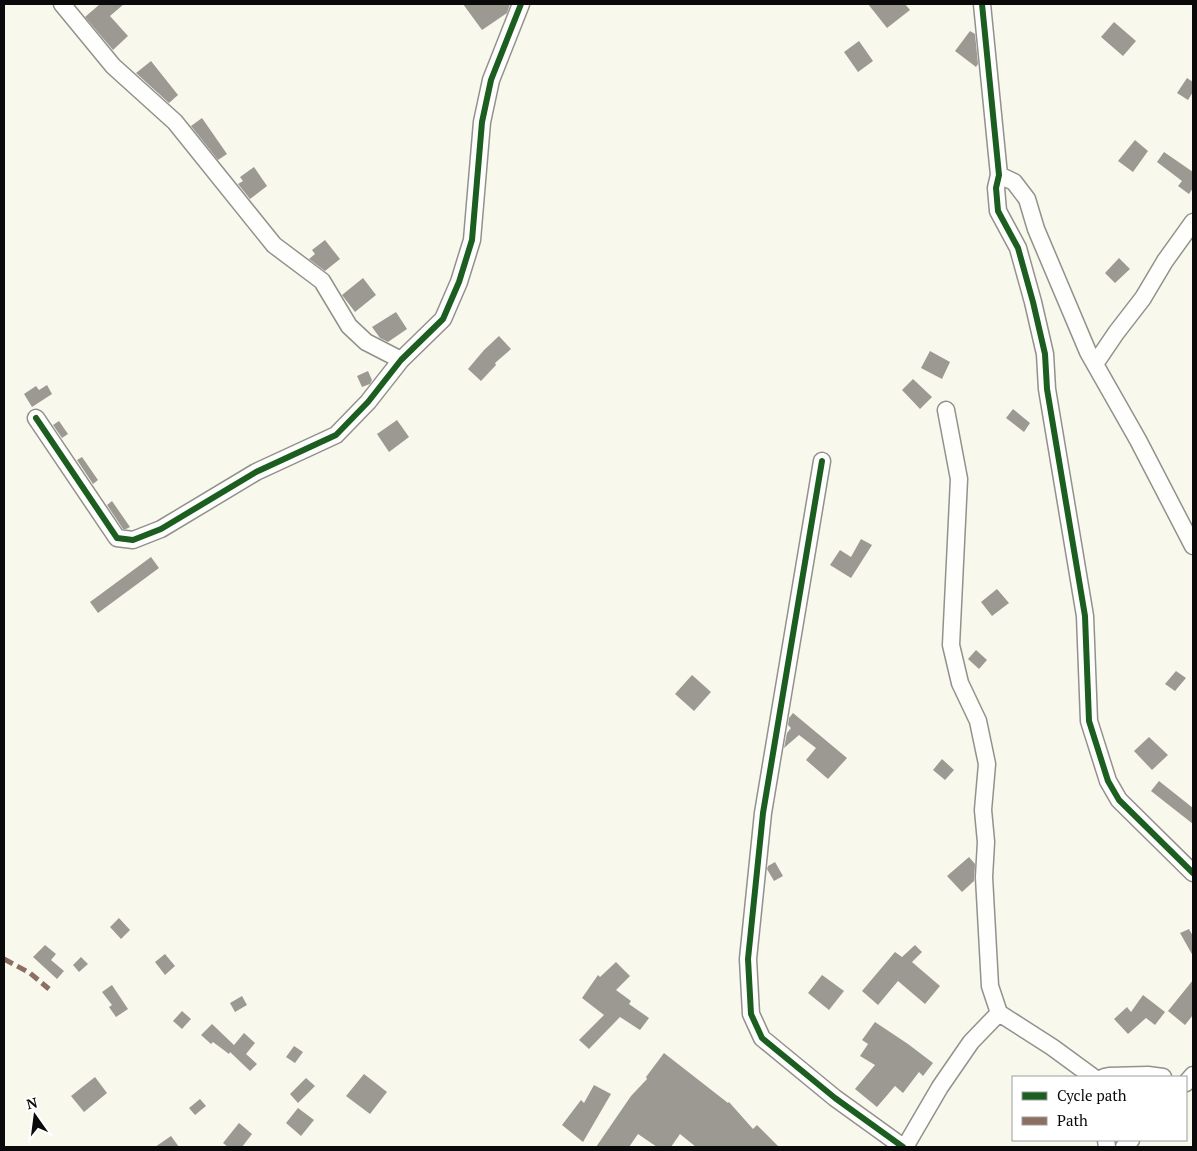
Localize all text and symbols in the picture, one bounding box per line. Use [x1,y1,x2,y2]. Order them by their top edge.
legend [1012,1076,1187,1141]
text: Cycle path [1057,1085,1127,1105]
north arrow [10,1091,60,1141]
text: N [24,1092,40,1113]
text: Path [1057,1110,1088,1130]

